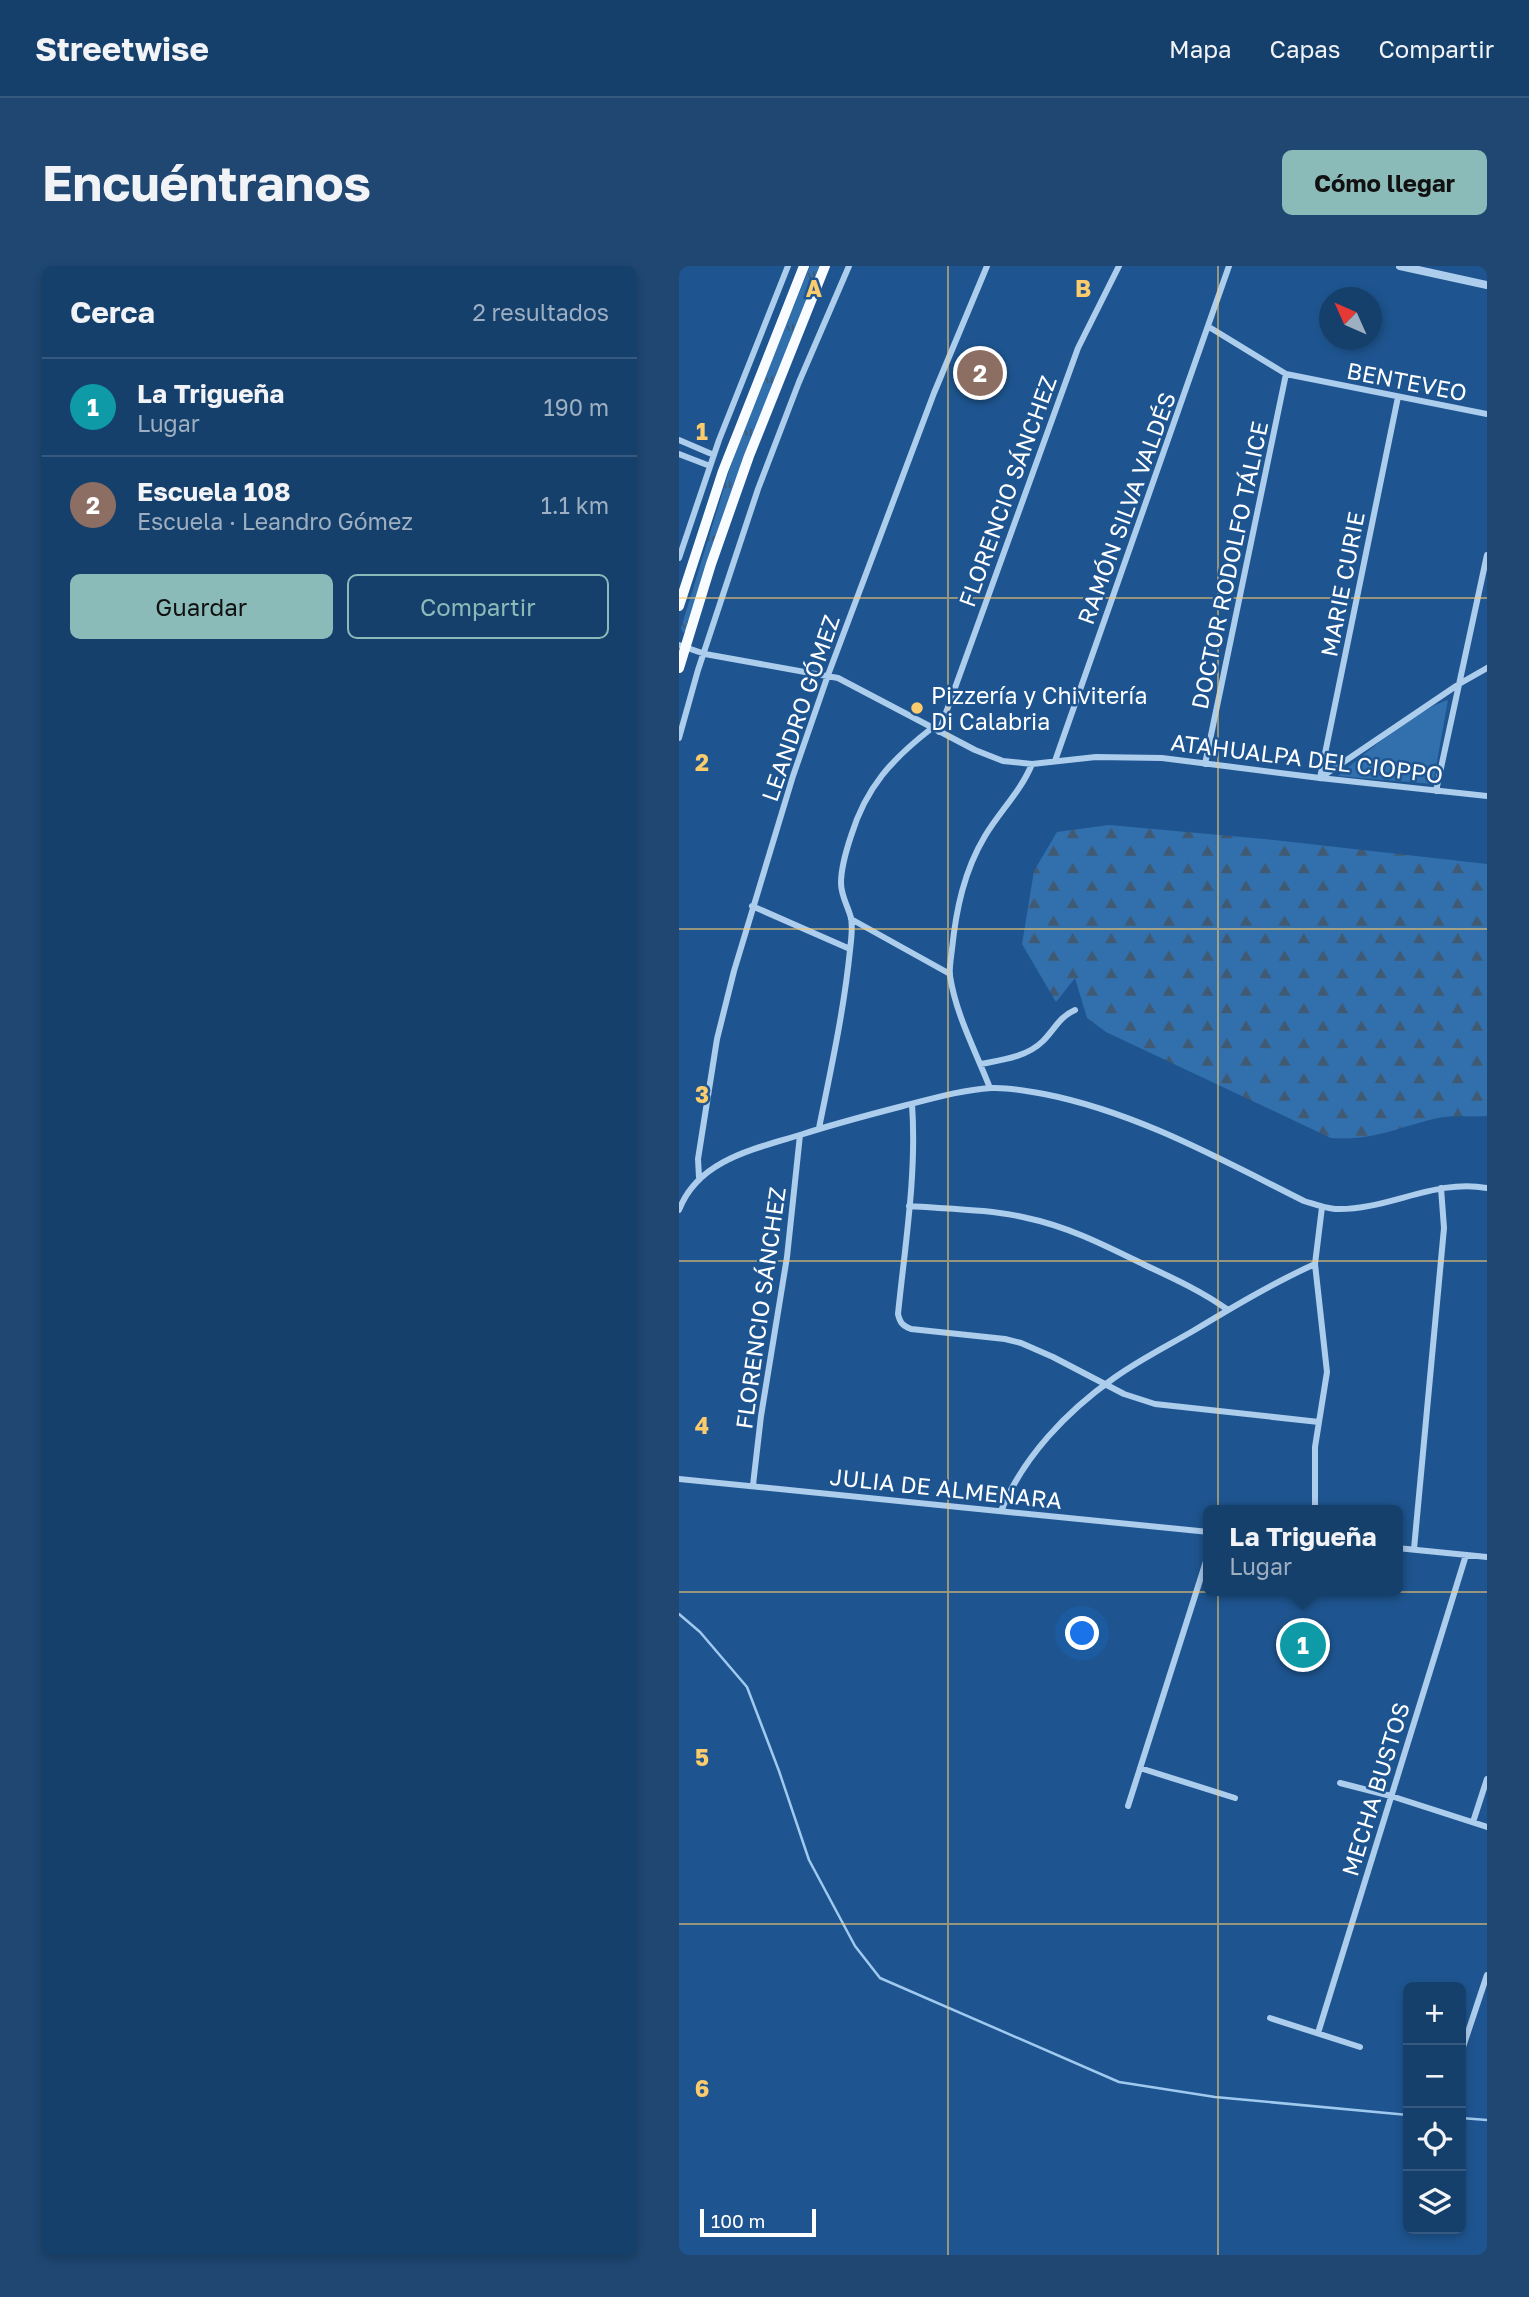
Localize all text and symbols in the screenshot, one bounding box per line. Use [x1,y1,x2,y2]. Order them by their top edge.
text: Streetwise [35,29,209,68]
text: Mapa [1169,34,1232,63]
text: Capas [1270,34,1340,63]
text: Compartir [1378,34,1494,63]
button: Cómo llegar [1282,150,1487,215]
text: Encuéntranos [42,153,371,212]
text: A [806,274,823,302]
text: B [1075,274,1091,302]
north arrow [1319,287,1382,350]
text: Cerca [70,294,155,330]
text: 2 resultados [472,298,609,326]
pin: 2 [957,347,1003,399]
street label: BENTEVEO [1345,356,1469,406]
street label: FLORENCIO SÁNCHEZ [952,372,1062,610]
text: La Trigueña [137,378,284,409]
street label: RAMÓN SILVA VALDÉS [1071,388,1181,628]
text: 1 [87,393,99,421]
text: 190 m [544,393,609,421]
text: Lugar [137,409,200,437]
text: 1 [696,417,708,445]
street label: DOCTOR RODOLFO TÁLICE [1185,419,1273,711]
text: Escuela 108 [137,476,291,507]
text: 2 [86,491,100,519]
text: 1.1 km [541,491,609,519]
text: Escuela · Leandro Gómez [137,507,413,535]
street label: MARIE CURIE [1314,509,1370,659]
button: Guardar [70,574,333,639]
button: Compartir [347,574,609,639]
street label: LEANDRO GÓMEZ [755,611,845,805]
place label: Pizzería y Chivitería Di Calabria [931,681,1147,735]
marker: Pizzería y Chivitería Di Calabria [909,700,925,716]
street label: ATAHUALPA DEL CIOPPO [1169,727,1445,789]
text: 2 [695,748,709,776]
text: 3 [695,1080,709,1108]
street label: FLORENCIO SÁNCHEZ [729,1185,791,1431]
text: 4 [695,1411,709,1439]
street label: JULIA DE ALMENARA [829,1462,1063,1514]
popup [1203,1505,1403,1596]
text: La Trigueña [1229,1521,1377,1552]
text: Lugar [1229,1552,1292,1580]
your location [1065,1616,1099,1650]
pin: 1 [1280,1619,1326,1671]
street label: MECHA BUSTOS [1335,1699,1415,1879]
text: 5 [695,1743,709,1771]
map controls [1403,1982,1466,2234]
button: + [1403,1982,1466,2045]
button: − [1403,2045,1466,2108]
text: 6 [695,2074,709,2102]
button: locate [1403,2108,1466,2171]
button: layers [1403,2171,1466,2234]
scale bar [700,2206,815,2238]
text: 100 m [711,2209,765,2232]

